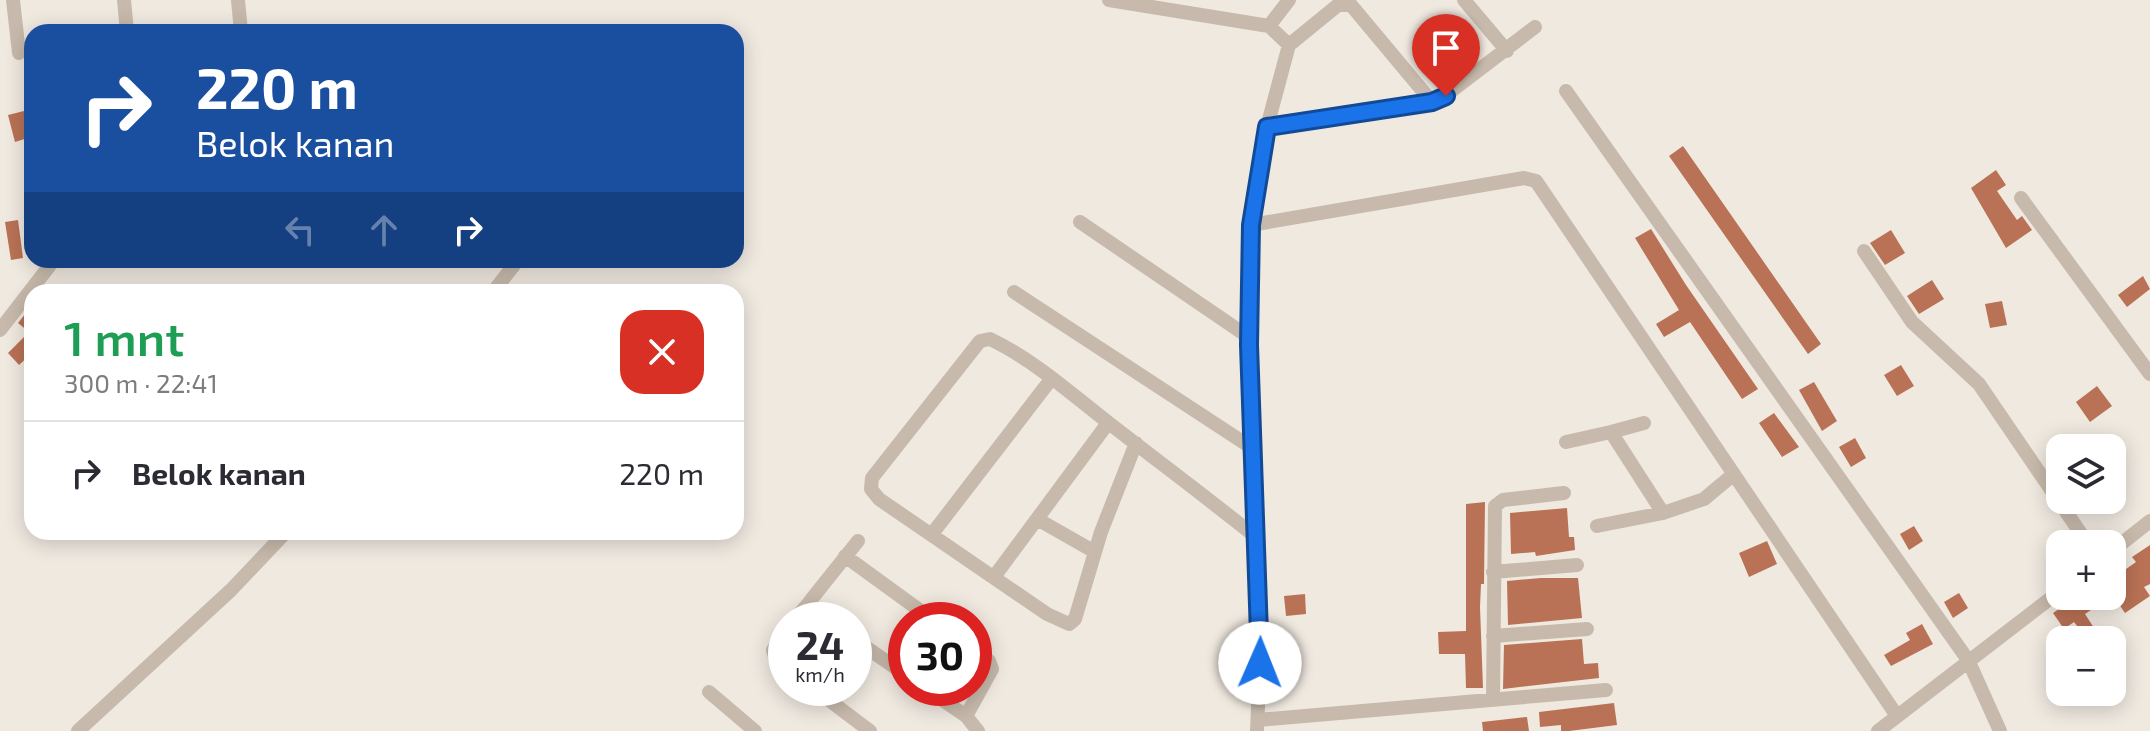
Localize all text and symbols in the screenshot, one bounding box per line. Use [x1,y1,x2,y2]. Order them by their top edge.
pin [1412,14.0,1480,96]
icon: arrive [1424,26,1468,70]
text: 220 m [196,53,358,120]
icon: right [64,56,168,160]
text: Belok kanan [196,121,394,164]
icon: left [278,208,322,252]
icon: ahead [362,208,406,252]
icon: right [446,208,490,252]
text: 1 mnt [64,308,184,366]
button: close [620,310,704,394]
text: 300 m · 22:41 [64,367,218,398]
map controls [2046,434,2126,706]
button: layers [2046,434,2126,514]
icon: right [64,451,108,495]
text: Belok kanan [132,455,306,491]
text: 220 m [619,455,704,491]
button: + [2046,530,2126,610]
speed limit sign: 30 [888,602,992,706]
text: 24 [796,620,844,668]
position arrow [1218,621,1302,705]
button: − [2046,626,2126,706]
text: km/h [795,662,845,686]

